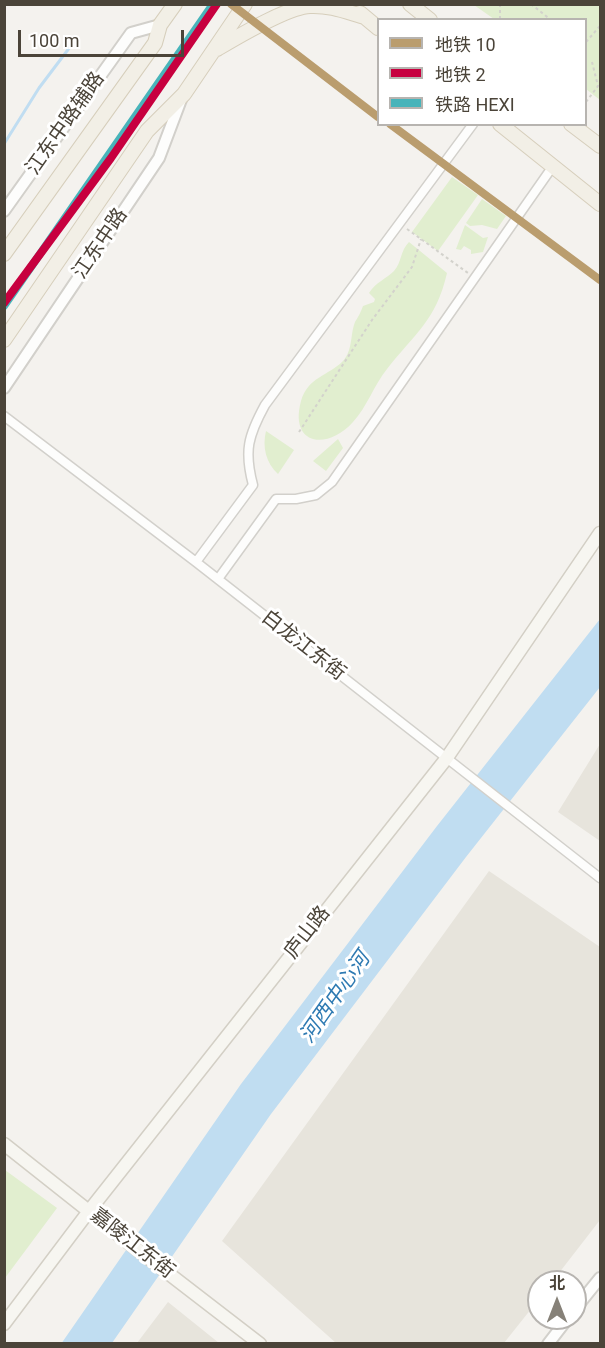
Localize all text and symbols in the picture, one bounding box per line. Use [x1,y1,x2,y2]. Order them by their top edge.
scale bar [21,18,188,56]
legend [377,18,587,126]
text: 100 m [29,30,80,51]
text: 地铁 10 [435,34,496,55]
text: 地铁 2 [435,64,486,85]
street label: 江东中路辅路 [22,68,110,180]
text: 铁路 HEXI [435,94,515,115]
street label: 江东中路 [69,204,133,284]
street label: 白龙江东街 [256,606,350,686]
street label: 庐山路 [280,902,336,964]
water label: 河西中心河 [296,948,376,1048]
street label: 嘉陵江东街 [85,1204,179,1284]
north arrow [527,1270,587,1330]
text: 北 [549,1274,565,1293]

